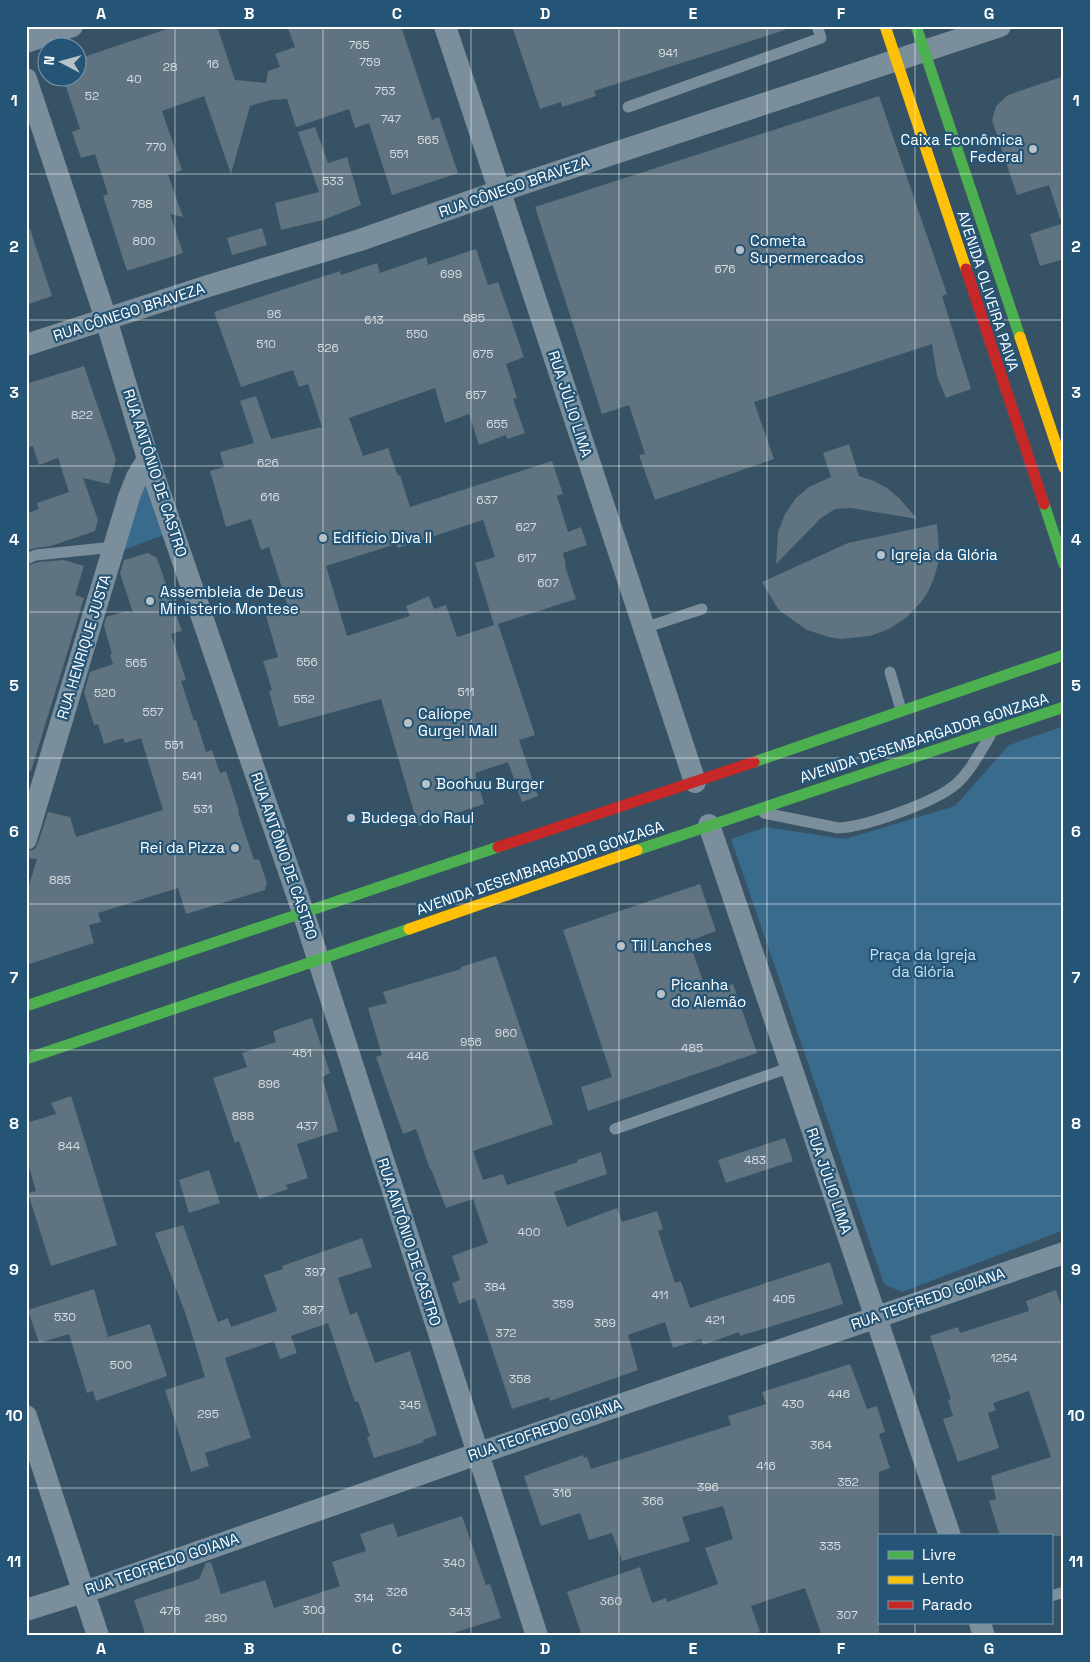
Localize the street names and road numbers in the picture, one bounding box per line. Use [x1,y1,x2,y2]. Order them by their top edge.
street label: RUA CÔNEGO BRAVEZA [436,152,592,221]
street label: AVENIDA OLIVEIRA PAIVA [953,208,1024,374]
street label: RUA CÔNEGO BRAVEZA [51,278,207,345]
street label: RUA JÚLIO LIMA [544,348,597,460]
street label: RUA ANTÔNIO DE CASTRO [119,386,192,559]
street label: RUA HENRIQUE JUSTA [52,571,115,722]
street label: AVENIDA DESEMBARGADOR GONZAGA [797,688,1051,787]
street label: RUA ANTÔNIO DE CASTRO [247,770,322,942]
street label: AVENIDA DESEMBARGADOR GONZAGA [414,816,667,919]
street label: RUA JÚLIO LIMA [802,1125,857,1237]
street label: RUA ANTÔNIO DE CASTRO [373,1155,446,1328]
street label: RUA TEOFREDO GOIANA [848,1263,1008,1334]
street label: RUA TEOFREDO GOIANA [465,1394,625,1465]
street label: RUA TEOFREDO GOIANA [82,1528,242,1599]

